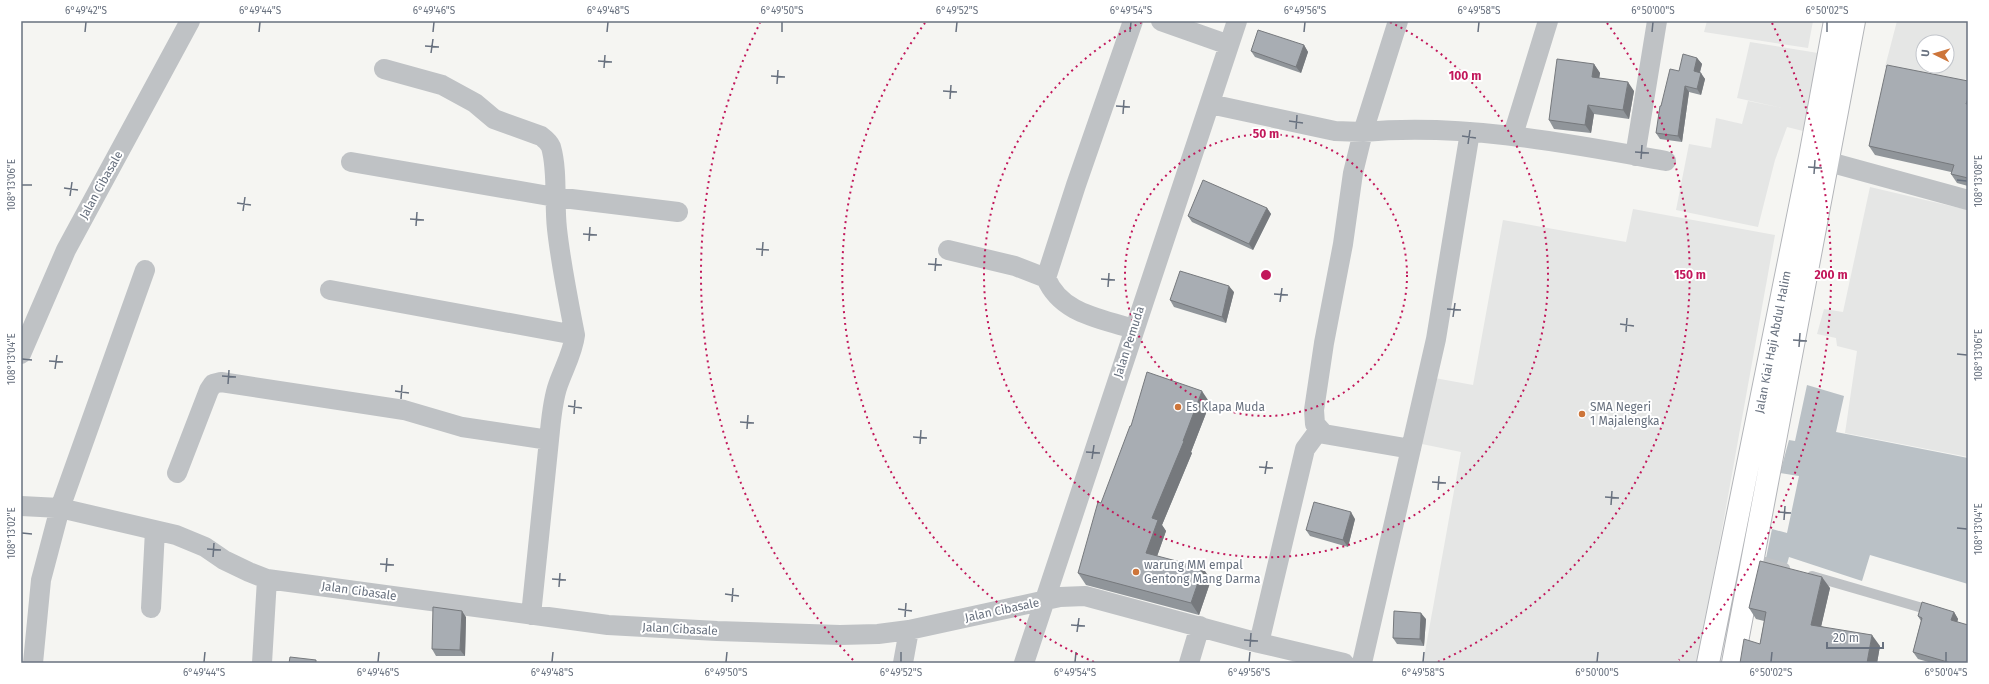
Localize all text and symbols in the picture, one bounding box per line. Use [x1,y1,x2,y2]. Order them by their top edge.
text: 6°49'42"S [65,5,108,17]
text: 6°49'44"S [239,5,282,17]
text: 6°49'46"S [413,5,456,17]
text: 6°49'48"S [587,5,630,17]
text: 6°49'50"S [761,5,804,17]
text: 6°49'52"S [936,5,979,17]
text: 6°49'54"S [1110,5,1153,17]
text: 6°49'56"S [1284,5,1327,17]
text: 6°49'58"S [1458,5,1501,17]
text: 6°50'00"S [1631,5,1675,17]
text: 6°50'02"S [1806,5,1849,17]
north arrow [1915,34,1955,74]
text: U [1919,49,1932,57]
text: 100 m [1449,69,1481,83]
text: 50 m [1253,127,1279,141]
street label: Jalan Cibasale [77,149,125,221]
text: 108°13'08"E [1973,155,1985,207]
text: 108°13'06"E [6,159,18,211]
centre of rings [1259,268,1273,282]
text: 150 m [1674,268,1706,282]
text: 200 m [1814,268,1848,282]
street label: Jalan Kiai Haji Abdul Halim [1752,270,1794,414]
street label: Jalan Pemuda [1111,304,1147,380]
text: 108°13'06"E [1973,329,1985,381]
text: 108°13'04"E [6,333,18,385]
place label: Es Klapa Muda [1186,400,1265,414]
place label: SMA Negeri 1 Majalengka [1590,400,1660,428]
marker: Es Klapa Muda [1173,402,1183,412]
marker: SMA Negeri 1 Majalengka [1577,409,1587,419]
text: 108°13'04"E [1973,503,1985,555]
text: 108°13'02"E [6,507,18,559]
place label: warung MM empal Gentong Mang Darma [1144,558,1261,586]
marker: warung MM empal Gentong Mang Darma [1131,567,1141,577]
street label: Jalan Cibasale [321,579,397,603]
street label: Jalan Cibasale [964,595,1040,625]
street label: Jalan Cibasale [642,620,718,638]
scale bar [1827,624,1883,650]
text: 20 m [1833,631,1859,645]
text: 6°49'44"S [183,667,226,679]
text: 6°49'46"S [357,667,400,679]
text: 6°49'48"S [531,667,574,679]
text: 6°49'50"S [705,667,748,679]
text: 6°49'52"S [880,667,923,679]
text: 6°49'54"S [1054,667,1097,679]
text: 6°49'56"S [1228,667,1271,679]
text: 6°49'58"S [1402,667,1445,679]
text: 6°50'00"S [1575,667,1619,679]
text: 6°50'02"S [1750,667,1793,679]
text: 6°50'04"S [1925,667,1968,679]

